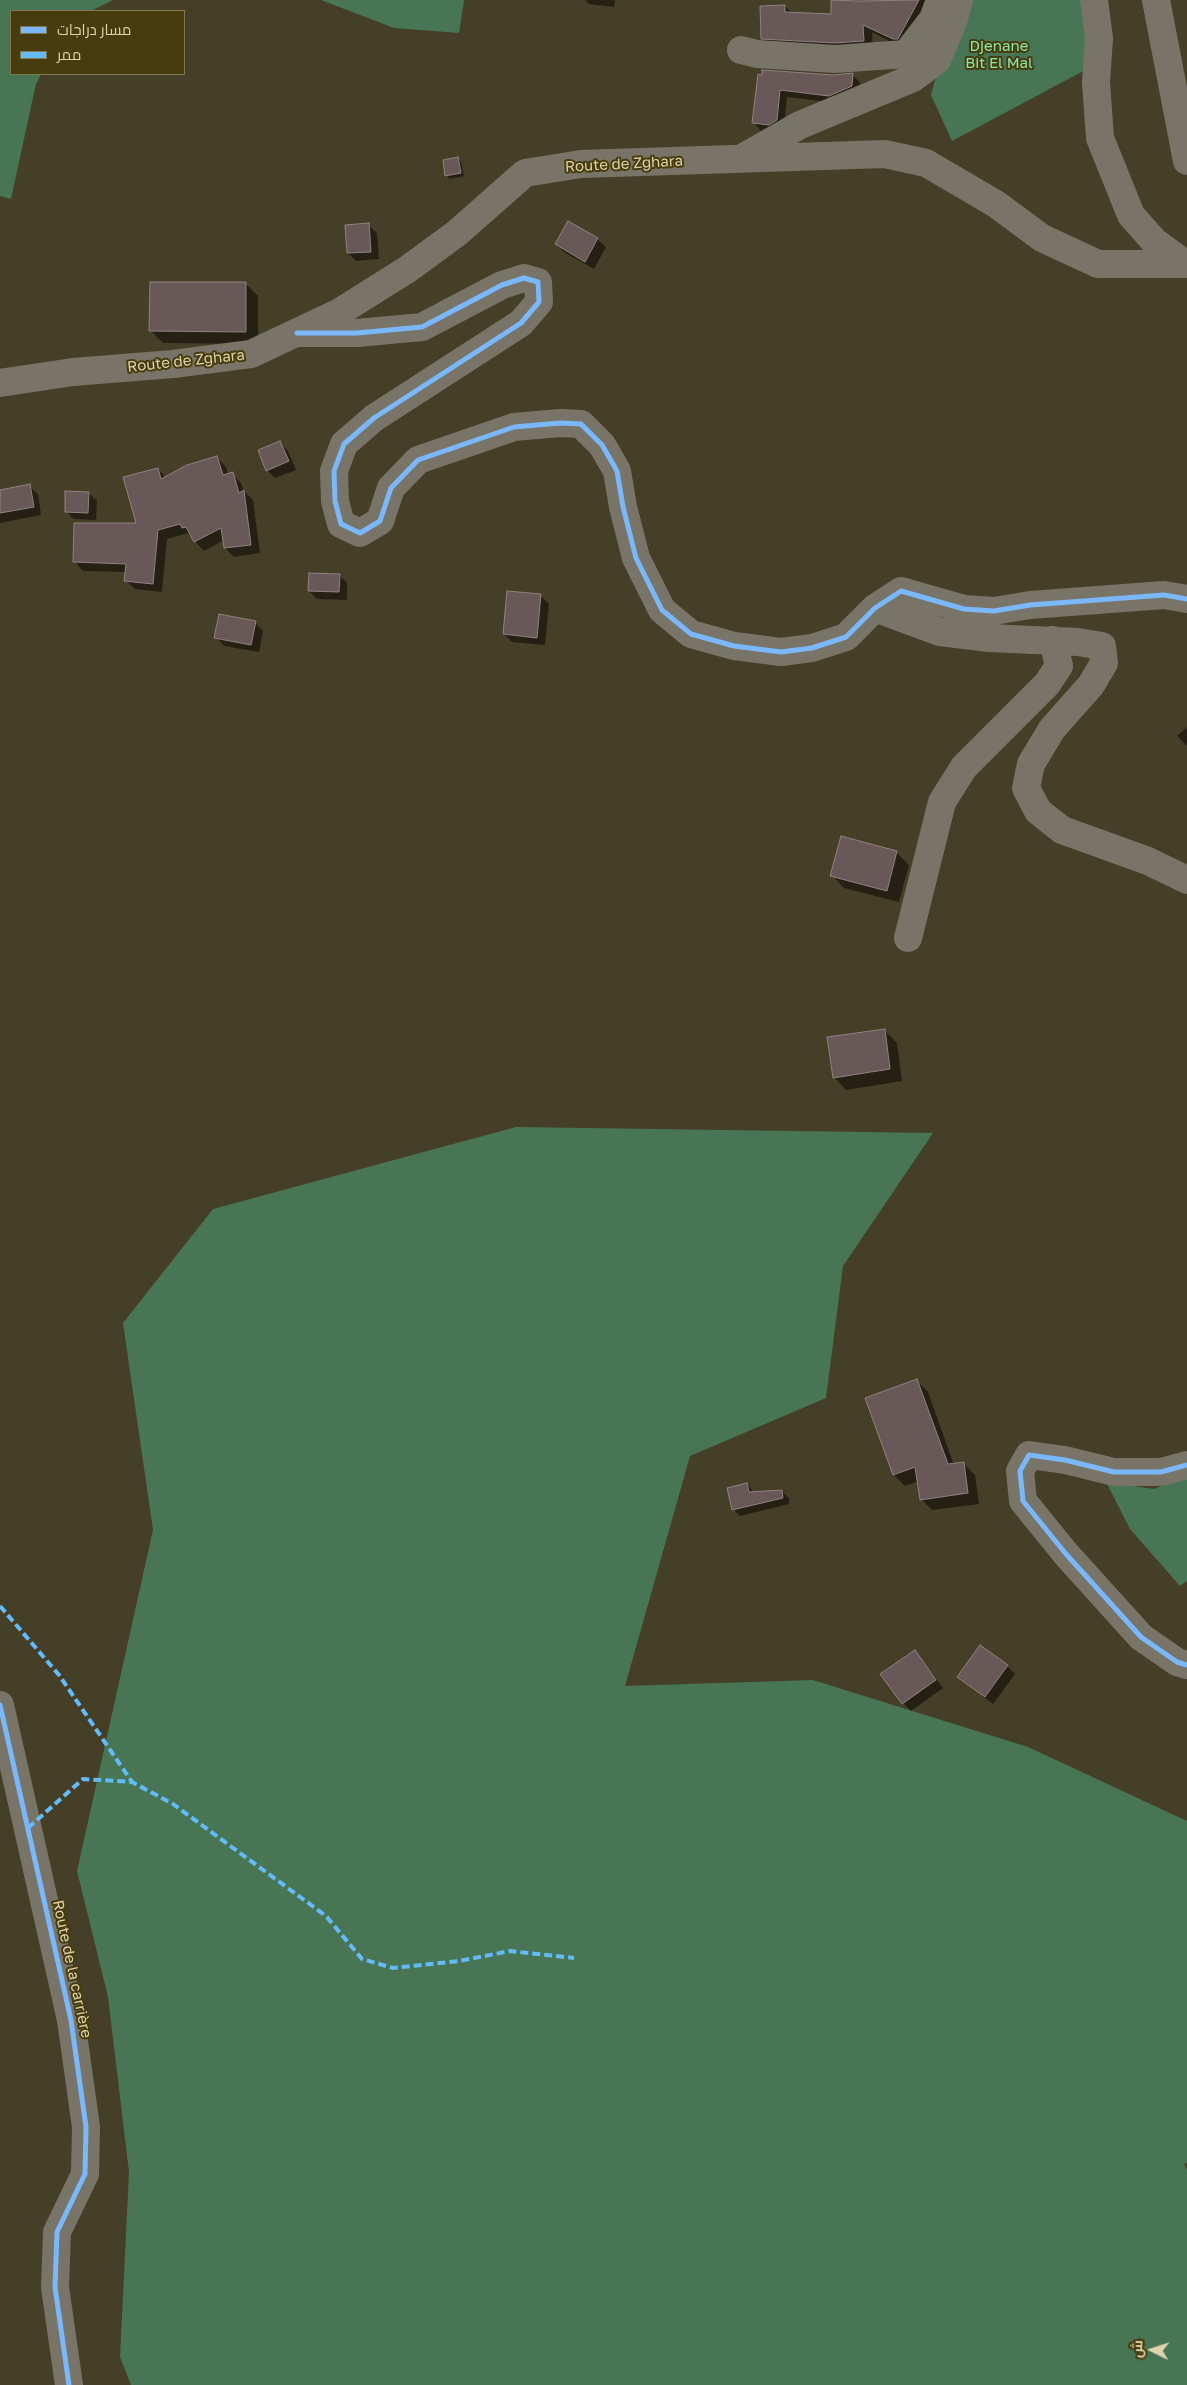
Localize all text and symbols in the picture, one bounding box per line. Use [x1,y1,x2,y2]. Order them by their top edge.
legend [10,10,185,75]
text: مسار دراجات [57,20,131,38]
park label: Djenane Bit El Mal [965,37,1033,72]
text: ممر [57,45,81,63]
street label: Route de Zghara [565,152,683,176]
street label: Route de Zghara [126,346,246,376]
street label: Route de la carrière [49,1898,95,2040]
north arrow [1127,2325,1177,2375]
text: ش [1127,2339,1146,2358]

